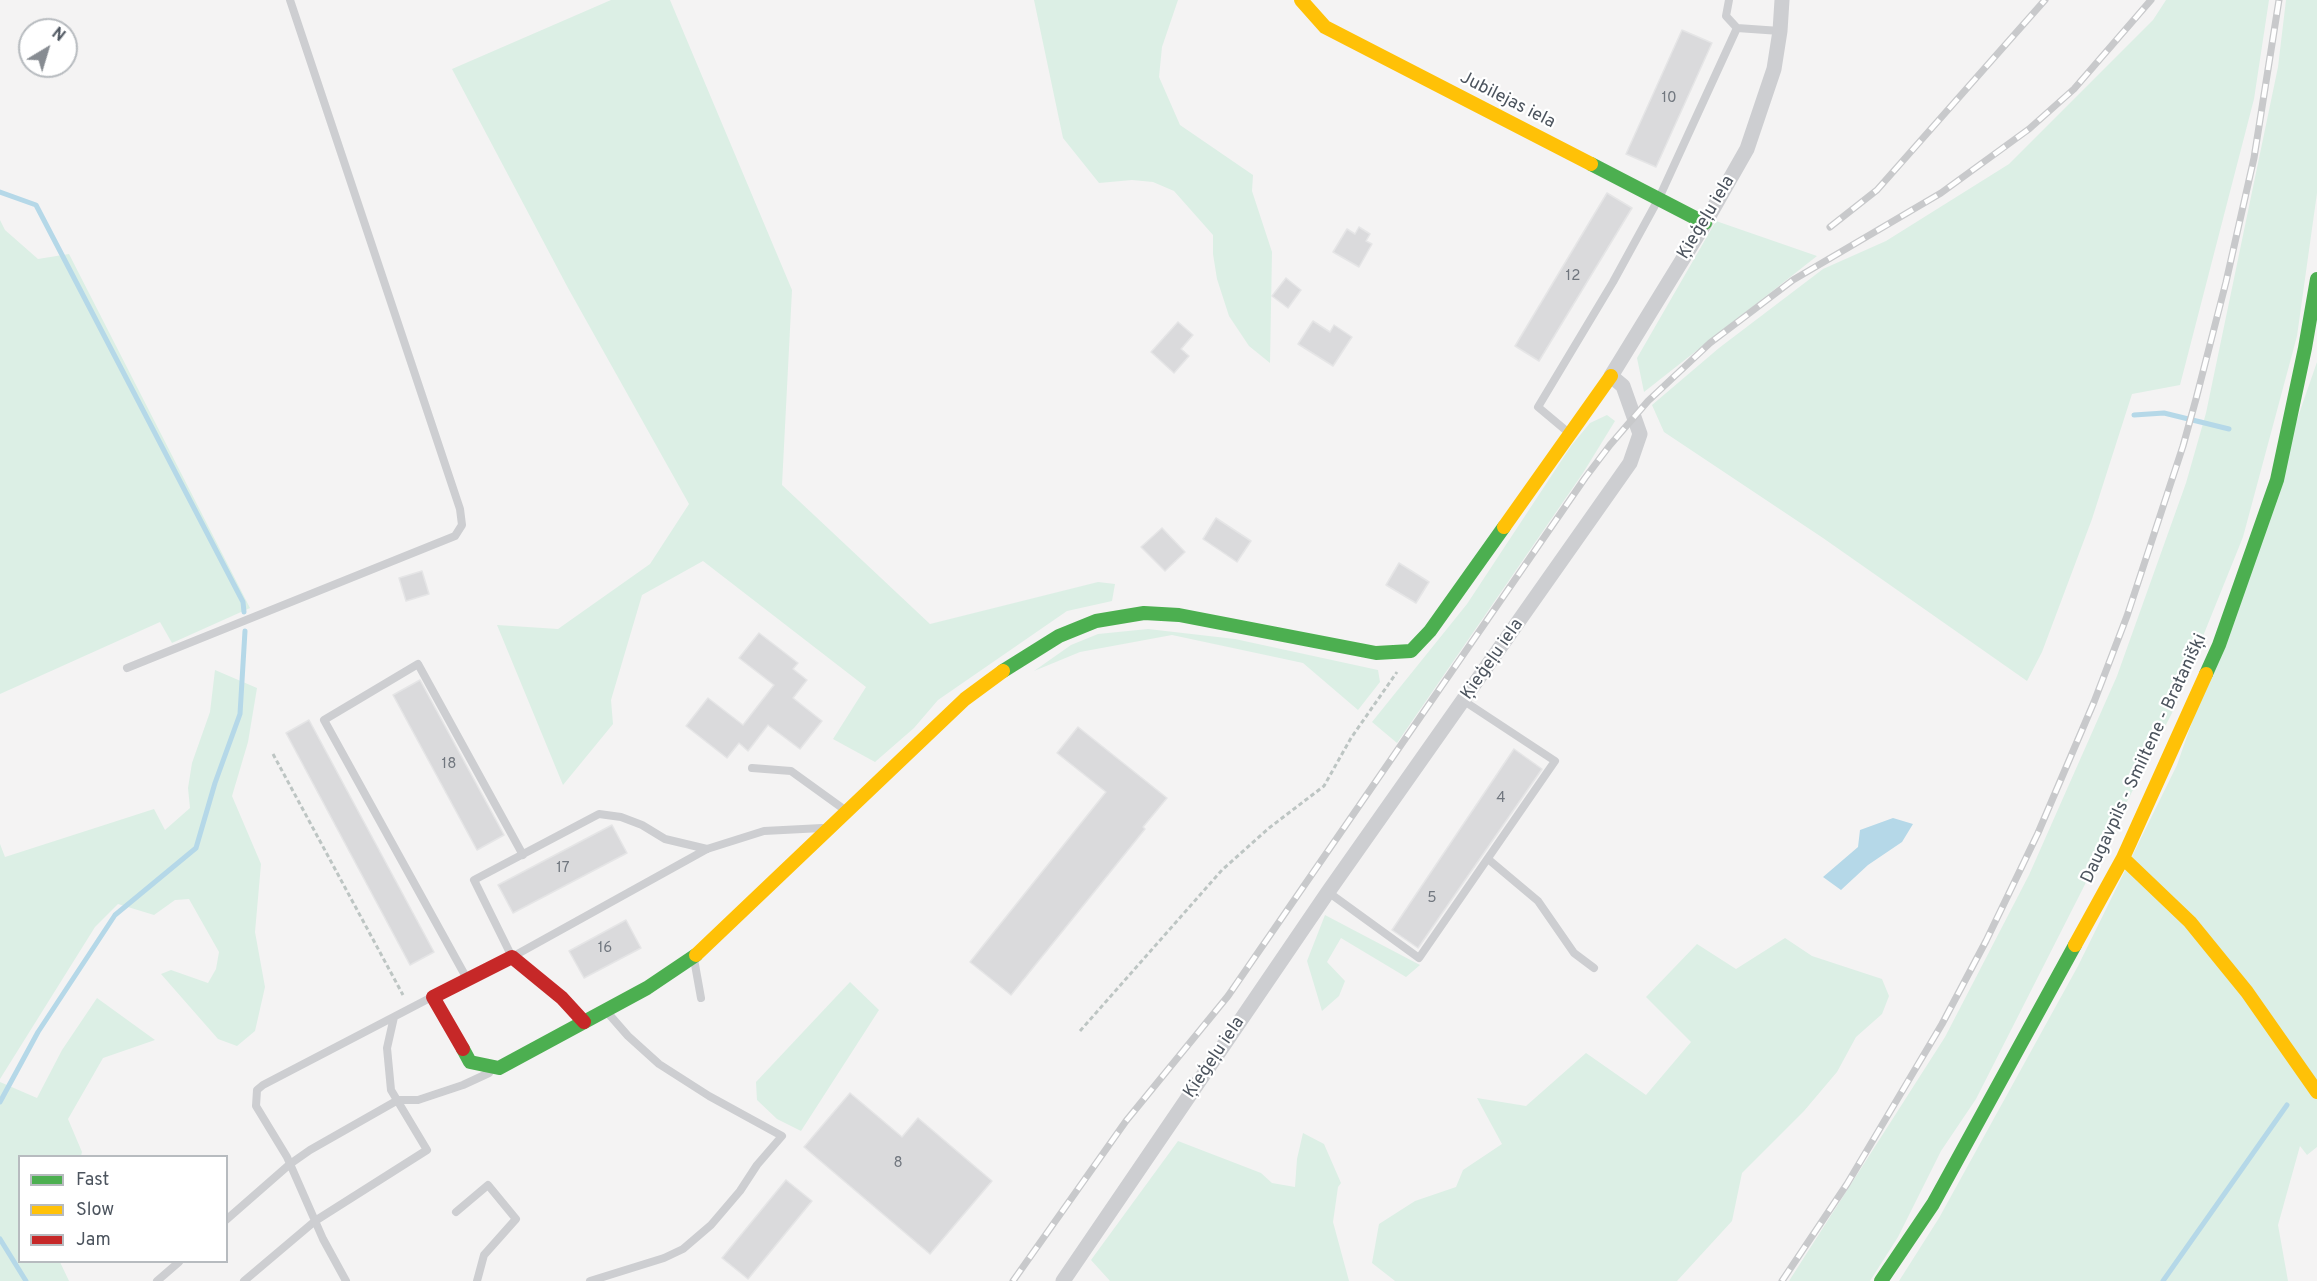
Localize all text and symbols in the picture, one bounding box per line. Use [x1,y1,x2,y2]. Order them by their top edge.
north arrow [18,18,78,78]
text: N [47,24,69,47]
street label: Jubilejas iela [1456,68,1558,134]
house number: 10 [1661,90,1677,108]
street label: Ķieģeļu iela [1674,172,1740,264]
house number: 12 [1566,268,1580,286]
street label: Ķieģeļu iela [1457,615,1529,705]
street label: Daugavpils - Smiltene - Bratanišķi [2078,631,2212,887]
house number: 18 [442,756,456,774]
house number: 4 [1496,790,1506,808]
house number: 17 [556,860,570,878]
house number: 5 [1427,890,1437,908]
house number: 16 [598,940,612,958]
street label: Ķieģeļu iela [1180,1013,1250,1103]
legend [18,1155,228,1263]
house number: 8 [893,1155,903,1173]
text: Fast [76,1169,109,1192]
text: Slow [76,1199,114,1222]
text: Jam [76,1229,111,1252]

